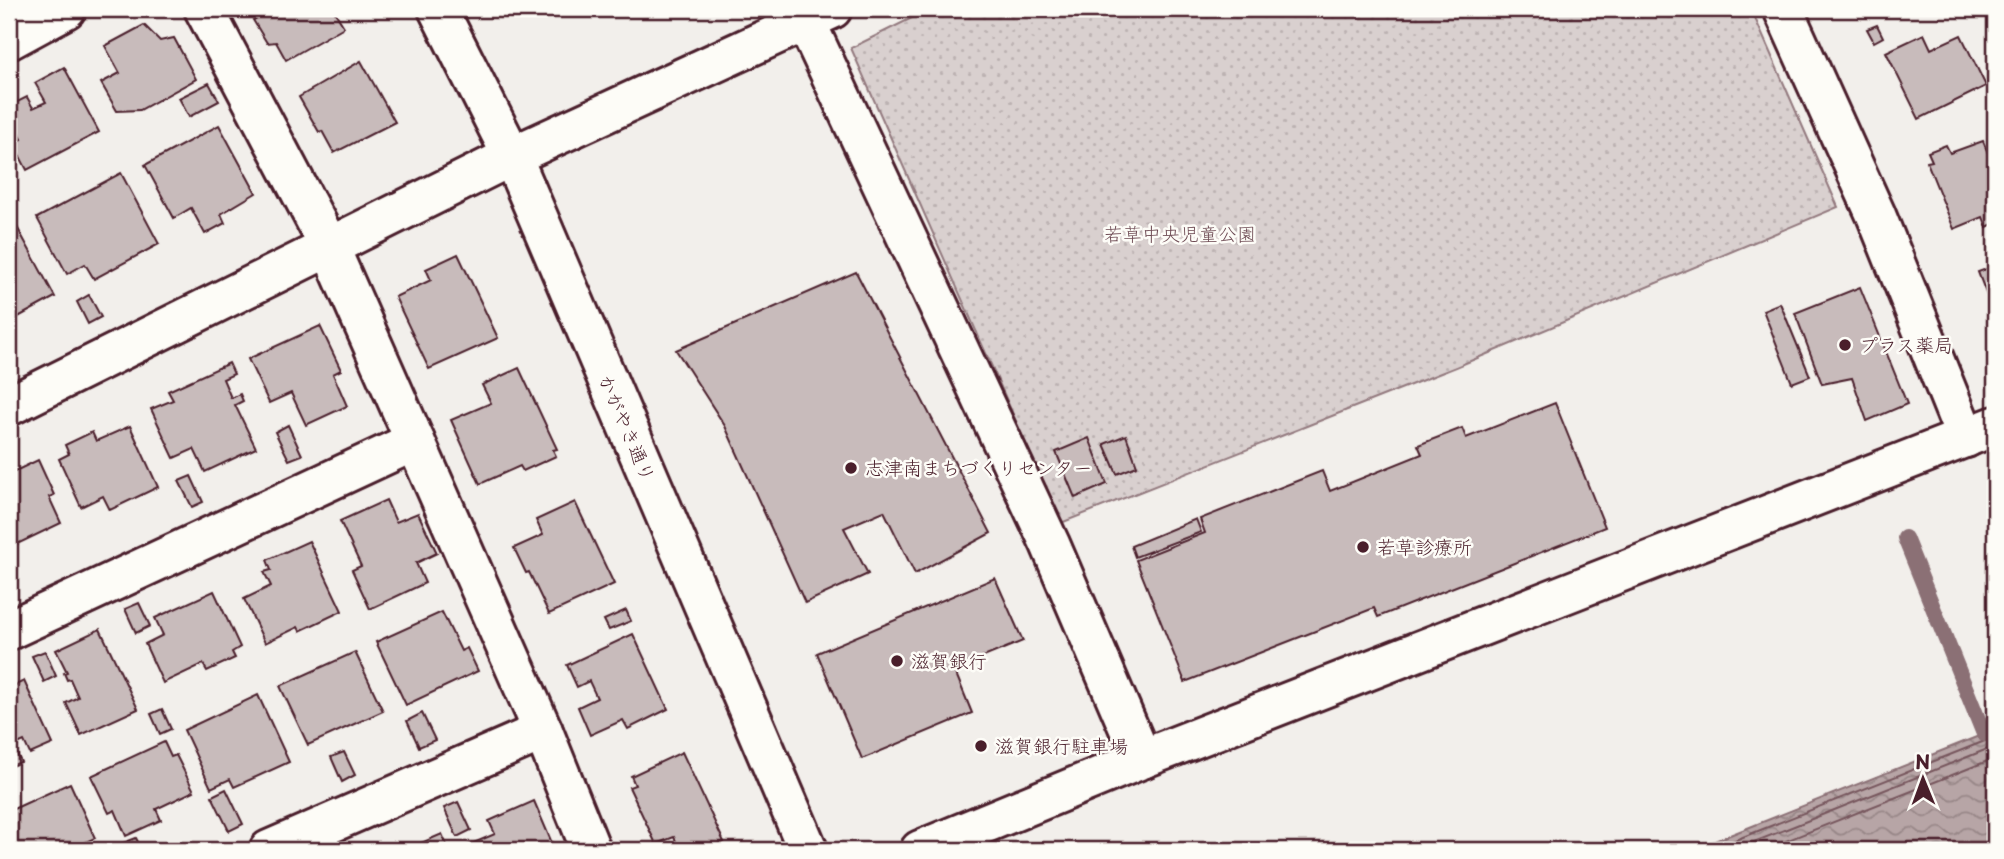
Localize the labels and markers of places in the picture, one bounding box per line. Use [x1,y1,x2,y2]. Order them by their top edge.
place label: プラス薬局 [1859,330,1953,358]
marker: プラス薬局 [1837,337,1853,353]
place label: 志津南まちづくりセンター [865,453,1092,481]
marker: 志津南まちづくりセンター [843,460,859,476]
place label: 若草診療所 [1377,532,1472,560]
marker: 若草診療所 [1355,539,1371,555]
place label: 滋賀銀行 [911,646,987,674]
marker: 滋賀銀行 [889,653,905,669]
place label: 滋賀銀行駐車場 [995,731,1128,759]
marker: 滋賀銀行駐車場 [973,738,989,754]

